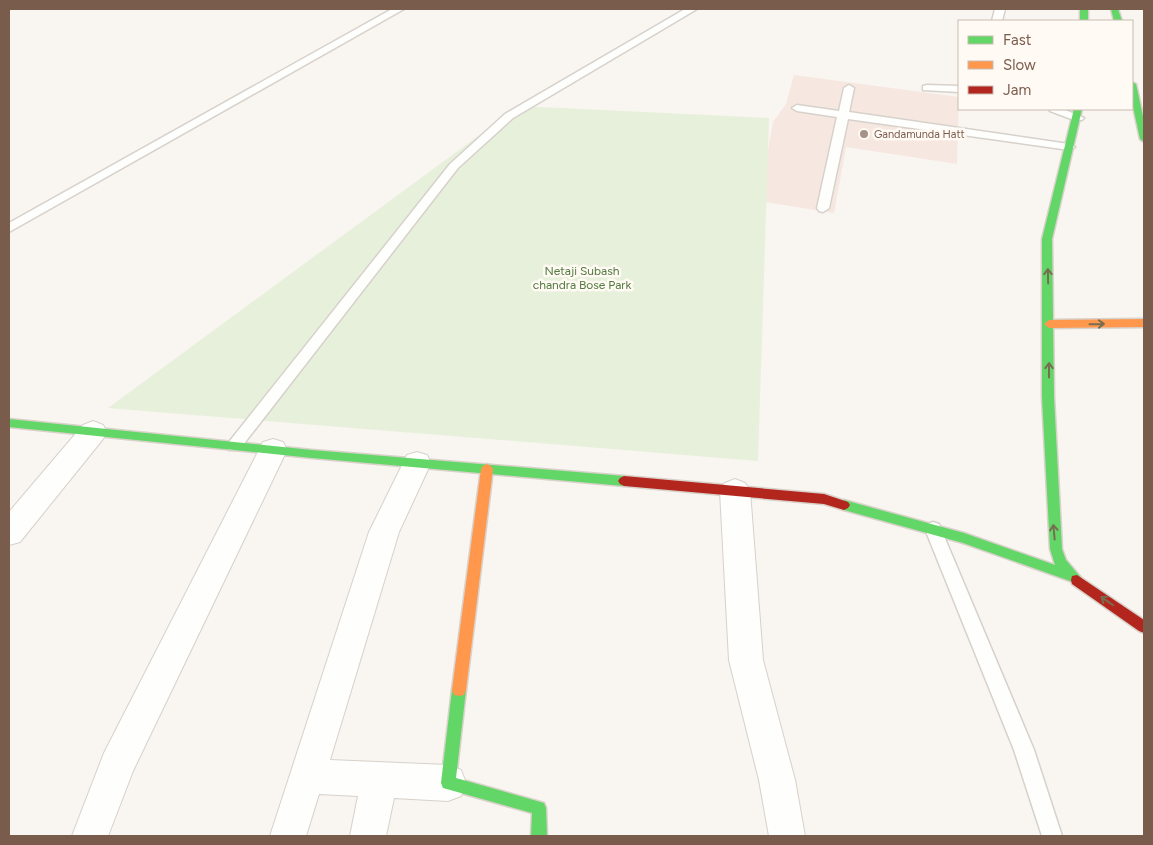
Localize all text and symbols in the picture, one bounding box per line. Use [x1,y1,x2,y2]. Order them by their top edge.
legend [958,20,1133,110]
text: Fast [1003,31,1032,49]
text: Slow [1003,56,1036,74]
text: Jam [1003,81,1031,99]
marker: Gandamunda Hatt [858,128,870,140]
place label: Gandamunda Hatt [874,128,965,141]
park label: Netaji Subash chandra Bose Park [533,264,631,292]
one-way arrow [1043,268,1053,284]
one-way arrow [1088,319,1104,329]
one-way arrow [1044,362,1054,378]
one-way arrow [1049,524,1059,540]
one-way arrow [1101,596,1115,606]

